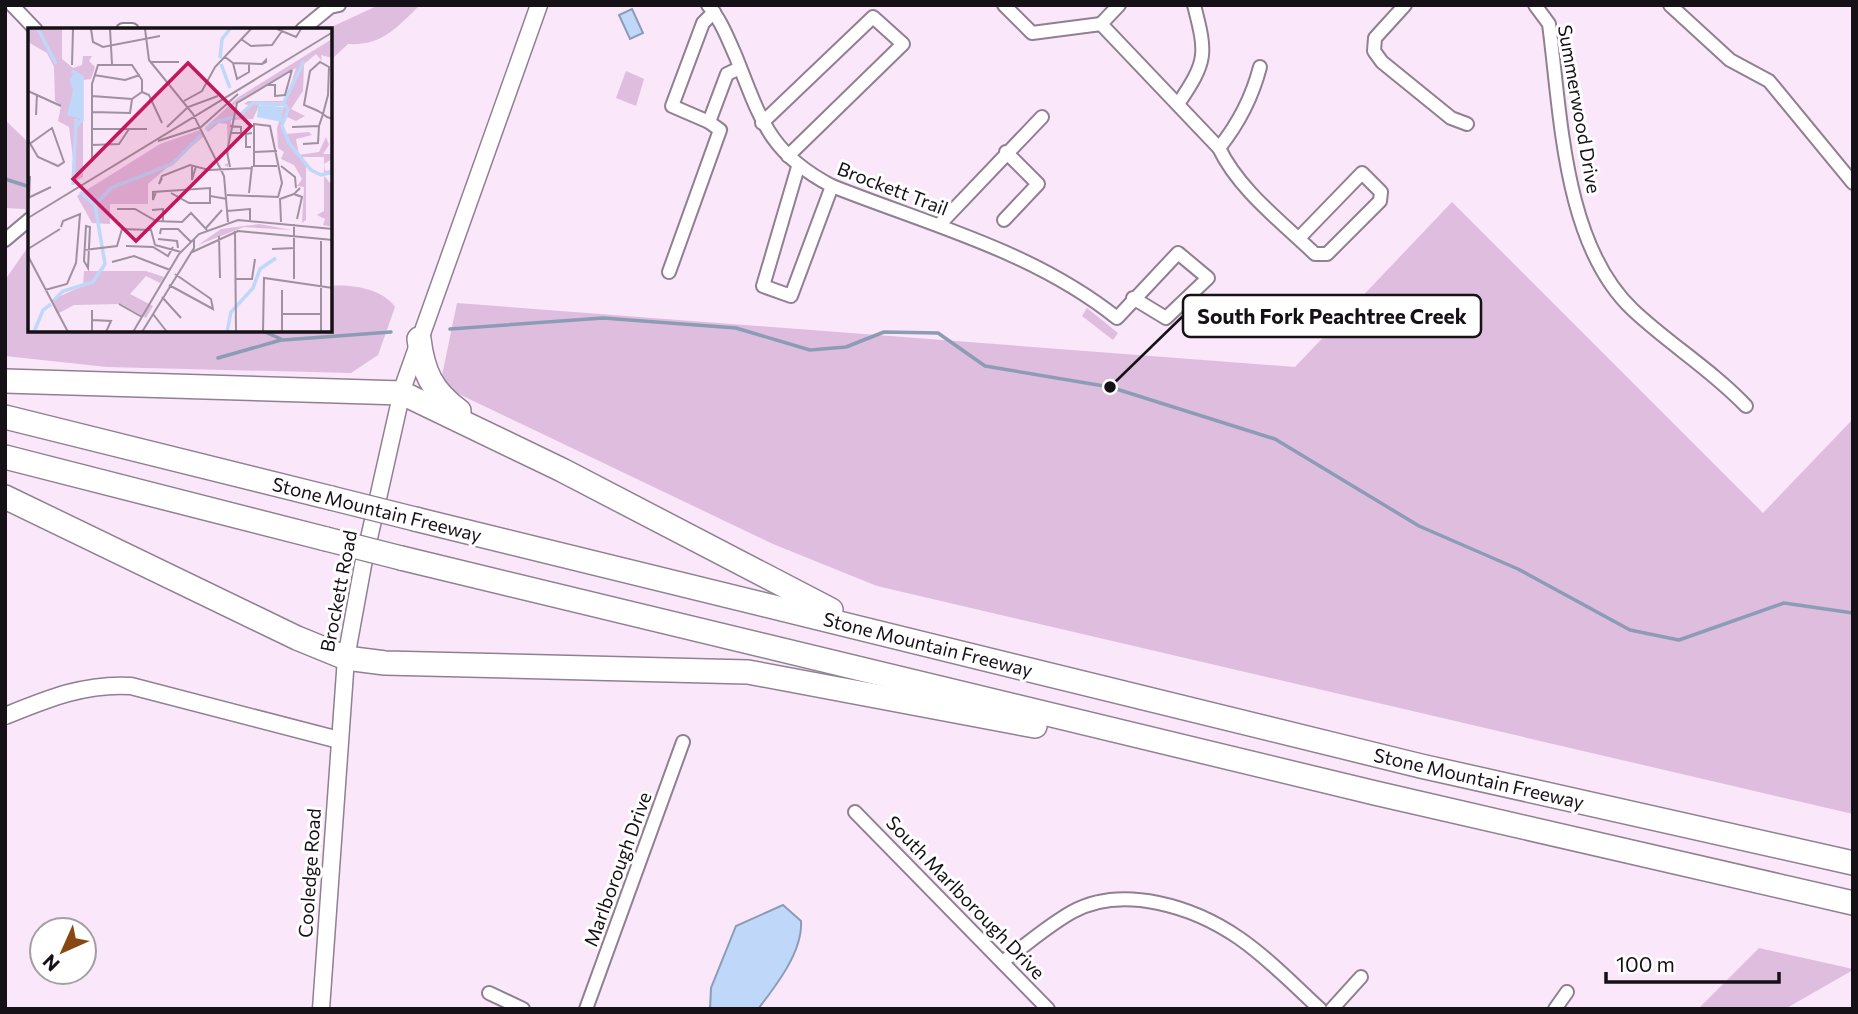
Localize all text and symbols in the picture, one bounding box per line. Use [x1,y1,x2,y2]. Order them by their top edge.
street label: Summerwood Drive [1554,23,1606,195]
inset map [28,28,332,332]
street label: Brockett Trail [834,156,952,220]
callout: South Fork Peachtree Creek [1183,295,1481,337]
text: South Fork Peachtree Creek [1197,303,1467,328]
street label: Stone Mountain Freeway [270,472,484,546]
street label: Brockett Road [315,528,361,654]
street label: Stone Mountain Freeway [821,607,1035,681]
street label: Stone Mountain Freeway [1372,743,1586,813]
street label: Marlborough Drive [578,789,656,949]
street label: Cooledge Road [293,808,325,938]
street label: South Marlborough Drive [882,810,1050,984]
north arrow [28,916,98,986]
scale bar [1606,940,1779,984]
text: N [37,950,64,977]
text: 100 m [1616,951,1675,976]

